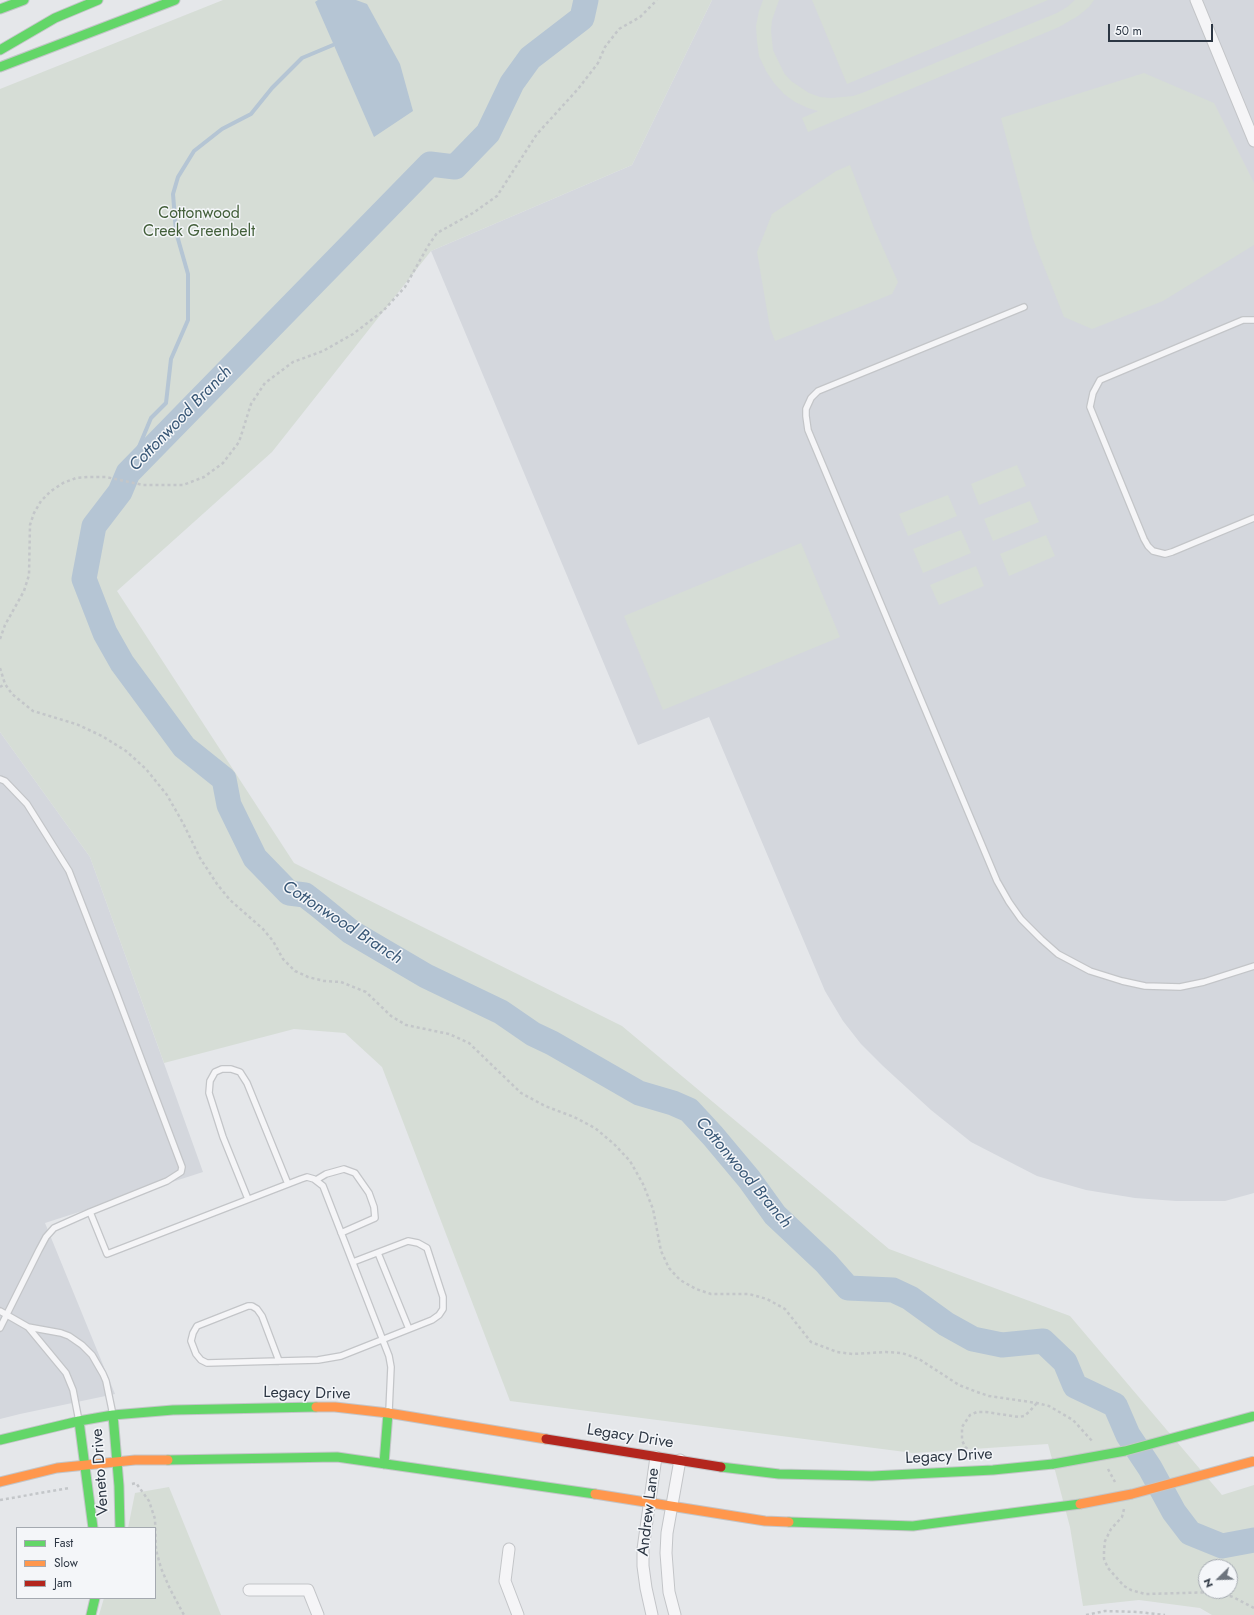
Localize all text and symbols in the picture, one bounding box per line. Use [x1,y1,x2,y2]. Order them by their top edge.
scale bar [1110,16,1215,42]
text: 50 m [1115,22,1142,40]
park label: Cottonwood Creek Greenbelt [143,204,255,242]
water label: Cottonwood Branch [125,362,237,476]
water label: Cottonwood Branch [278,877,406,969]
water label: Cottonwood Branch [691,1113,795,1233]
street label: Legacy Drive [263,1384,351,1404]
street label: Legacy Drive [585,1421,675,1453]
street label: Veneto Drive [88,1428,114,1516]
street label: Legacy Drive [905,1445,993,1469]
street label: Andrew Lane [634,1467,664,1557]
legend [16,1527,156,1599]
text: Fast [54,1534,73,1552]
text: Slow [54,1554,78,1572]
north arrow [1198,1559,1238,1599]
text: Jam [54,1574,72,1592]
text: N [1199,1576,1217,1590]

